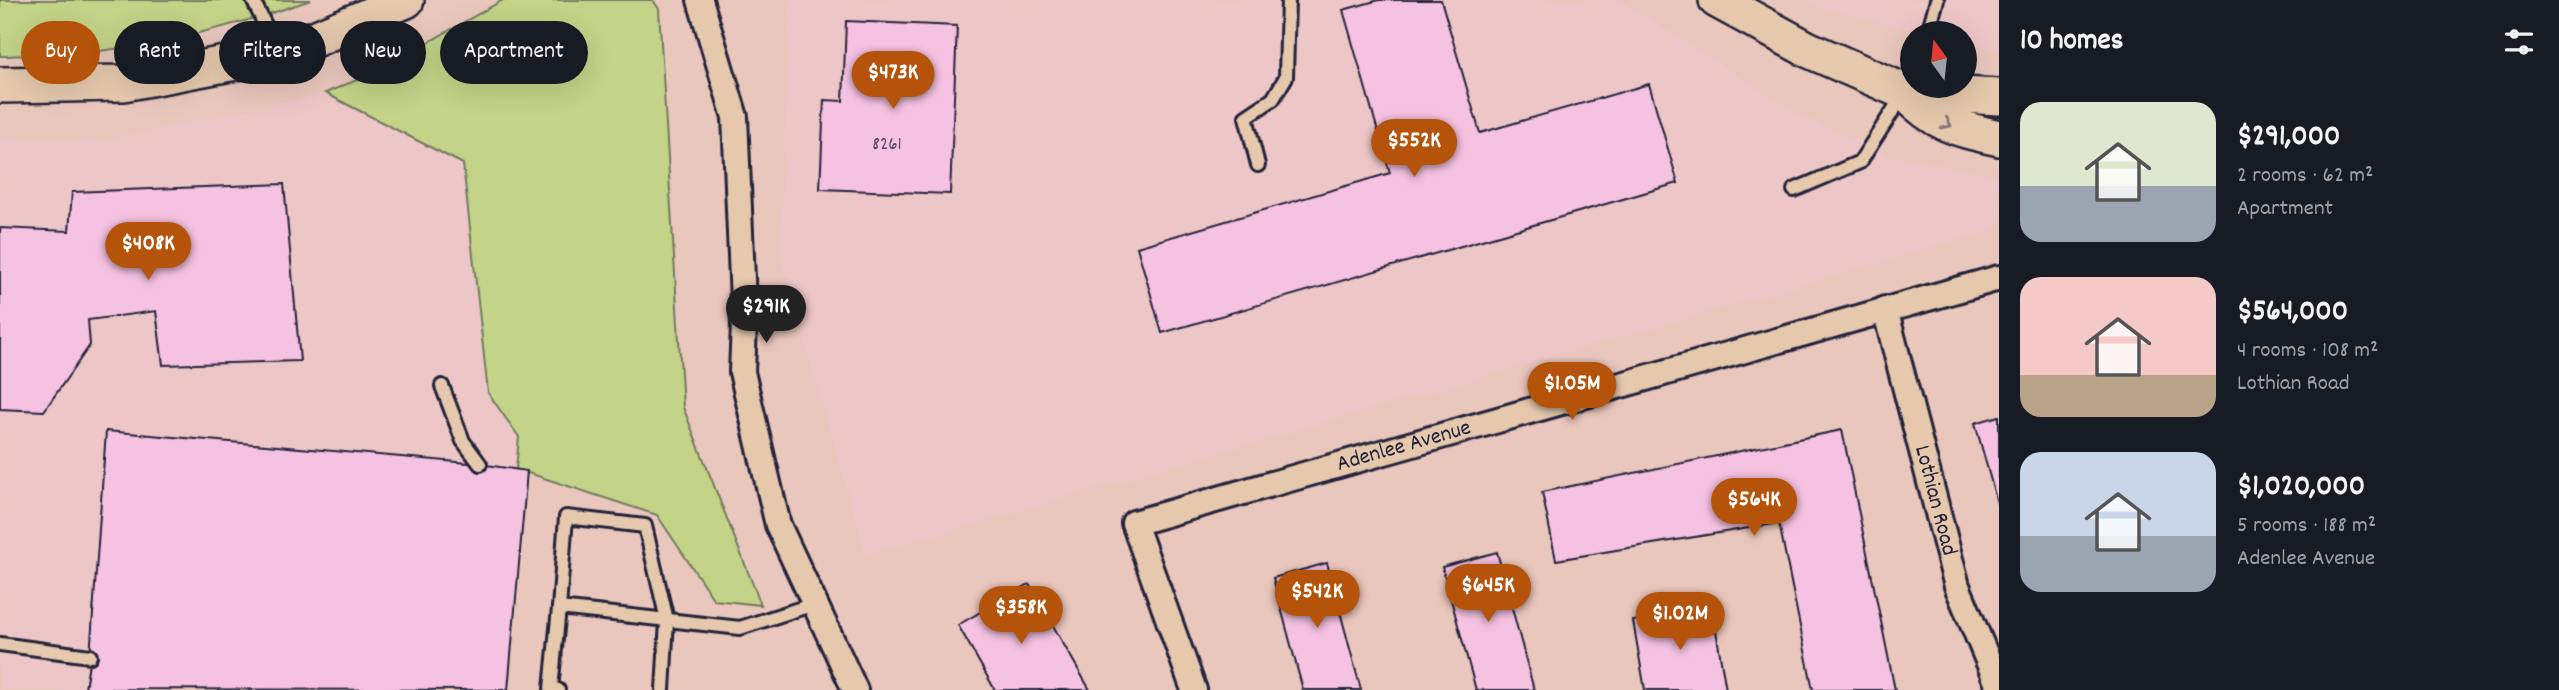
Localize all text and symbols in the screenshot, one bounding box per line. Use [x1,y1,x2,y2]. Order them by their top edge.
chip: Buy [21,21,100,84]
chip: Rent [114,21,205,84]
chip: Filters [219,21,326,84]
chip: New [340,21,426,84]
chip: Apartment [440,21,588,84]
north arrow [1900,21,1978,98]
map controls [1900,21,1977,98]
text: 10 homes [2020,21,2123,64]
icon: filters [2500,23,2538,61]
pin: $473K [844,52,942,111]
text: $473K [868,57,918,90]
one-way arrow [1940,116,1952,130]
text: $291,000 [2237,117,2340,160]
pin: $552K [1365,120,1463,179]
text: $552K [1387,125,1441,158]
icon: home [2076,130,2160,214]
house number: 8261 [872,132,902,159]
text: 2 rooms · 62 m² [2237,160,2373,193]
text: Apartment [2237,193,2333,226]
pin: $408K [99,222,197,282]
text: $408K [121,228,175,261]
pin: $291K [717,286,815,345]
text: $291K [742,291,790,324]
text: $564,000 [2237,292,2348,335]
icon: home [2076,305,2160,389]
text: 4 rooms · 108 m² [2237,335,2378,368]
pin: $1.05M [1515,362,1629,422]
text: $1.05M [1543,368,1601,401]
text: Lothian Road [2237,368,2350,401]
street label: Adenlee Avenue [1333,412,1475,481]
street label: Lothian Road [1905,442,1965,559]
text: $1,020,000 [2237,467,2365,510]
pin: $564K [1705,478,1803,538]
icon: home [2076,480,2160,564]
text: $564K [1727,484,1781,517]
text: 5 rooms · 188 m² [2237,510,2376,543]
text: Adenlee Avenue [2237,543,2375,576]
pin: $645K [1439,564,1537,624]
pin: $542K [1268,570,1366,630]
text: $645K [1461,570,1515,603]
text: $542K [1291,576,1343,609]
pin: $358K [972,586,1070,646]
text: $358K [995,592,1047,625]
pin: $1.02M [1623,592,1737,652]
text: $1.02M [1652,598,1708,631]

